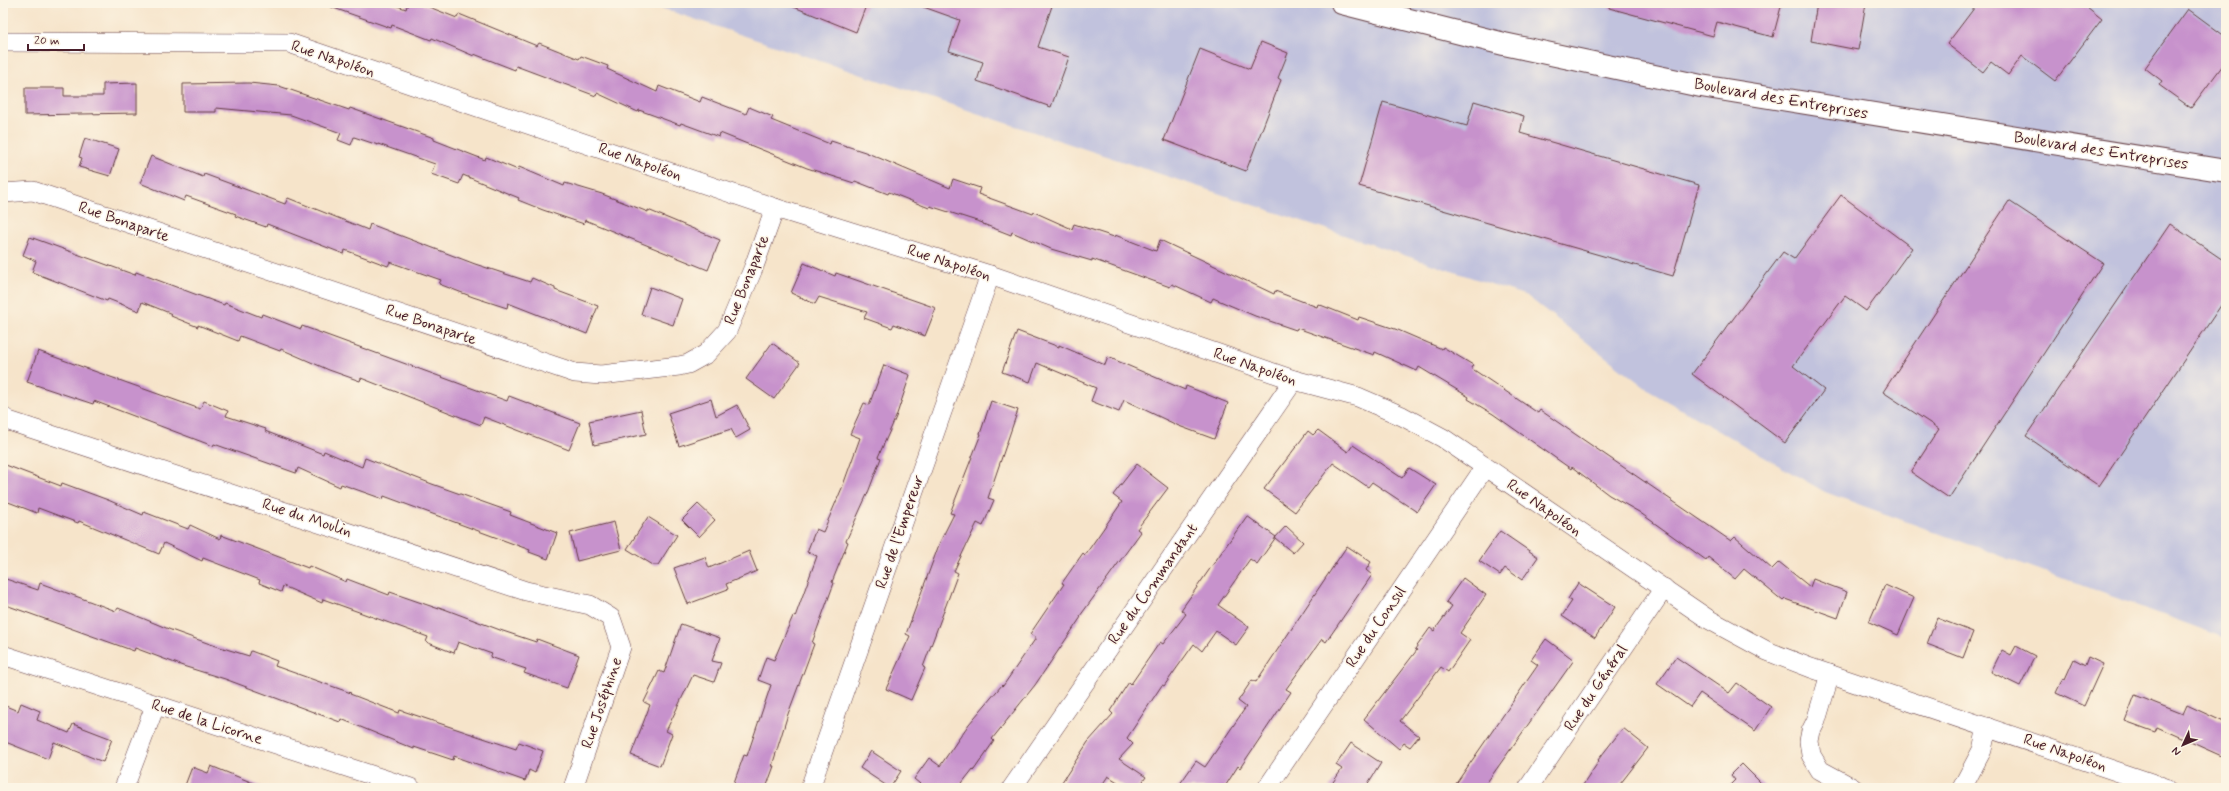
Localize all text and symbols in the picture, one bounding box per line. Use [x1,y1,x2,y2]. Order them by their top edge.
scale bar [28,26,84,52]
text: 20 m [34,33,60,49]
street label: Rue Napoléon [288,36,378,82]
street label: Boulevard des Entreprises [1692,73,1870,125]
street label: Boulevard des Entreprises [2012,127,2190,175]
street label: Rue Napoléon [595,138,685,186]
street label: Rue Bonaparte [76,197,173,248]
street label: Rue Bonaparte [719,232,775,328]
street label: Rue Napoléon [904,240,994,286]
street label: Rue Bonaparte [383,300,480,351]
street label: Rue Napoléon [1210,343,1300,391]
street label: Rue de l'Empereur [871,472,929,592]
street label: Rue Napoléon [1502,474,1586,542]
street label: Rue du Moulin [259,494,355,542]
street label: Rue du Commandant [1103,519,1203,649]
street label: Rue du Consul [1341,582,1411,672]
street label: Rue du Général [1559,640,1633,735]
street label: Rue Joséphine [577,655,627,751]
street label: Rue de la Licorne [149,694,265,750]
north arrow [2163,725,2203,765]
street label: Rue Napoléon [2020,729,2110,777]
text: N [2169,744,2184,759]

